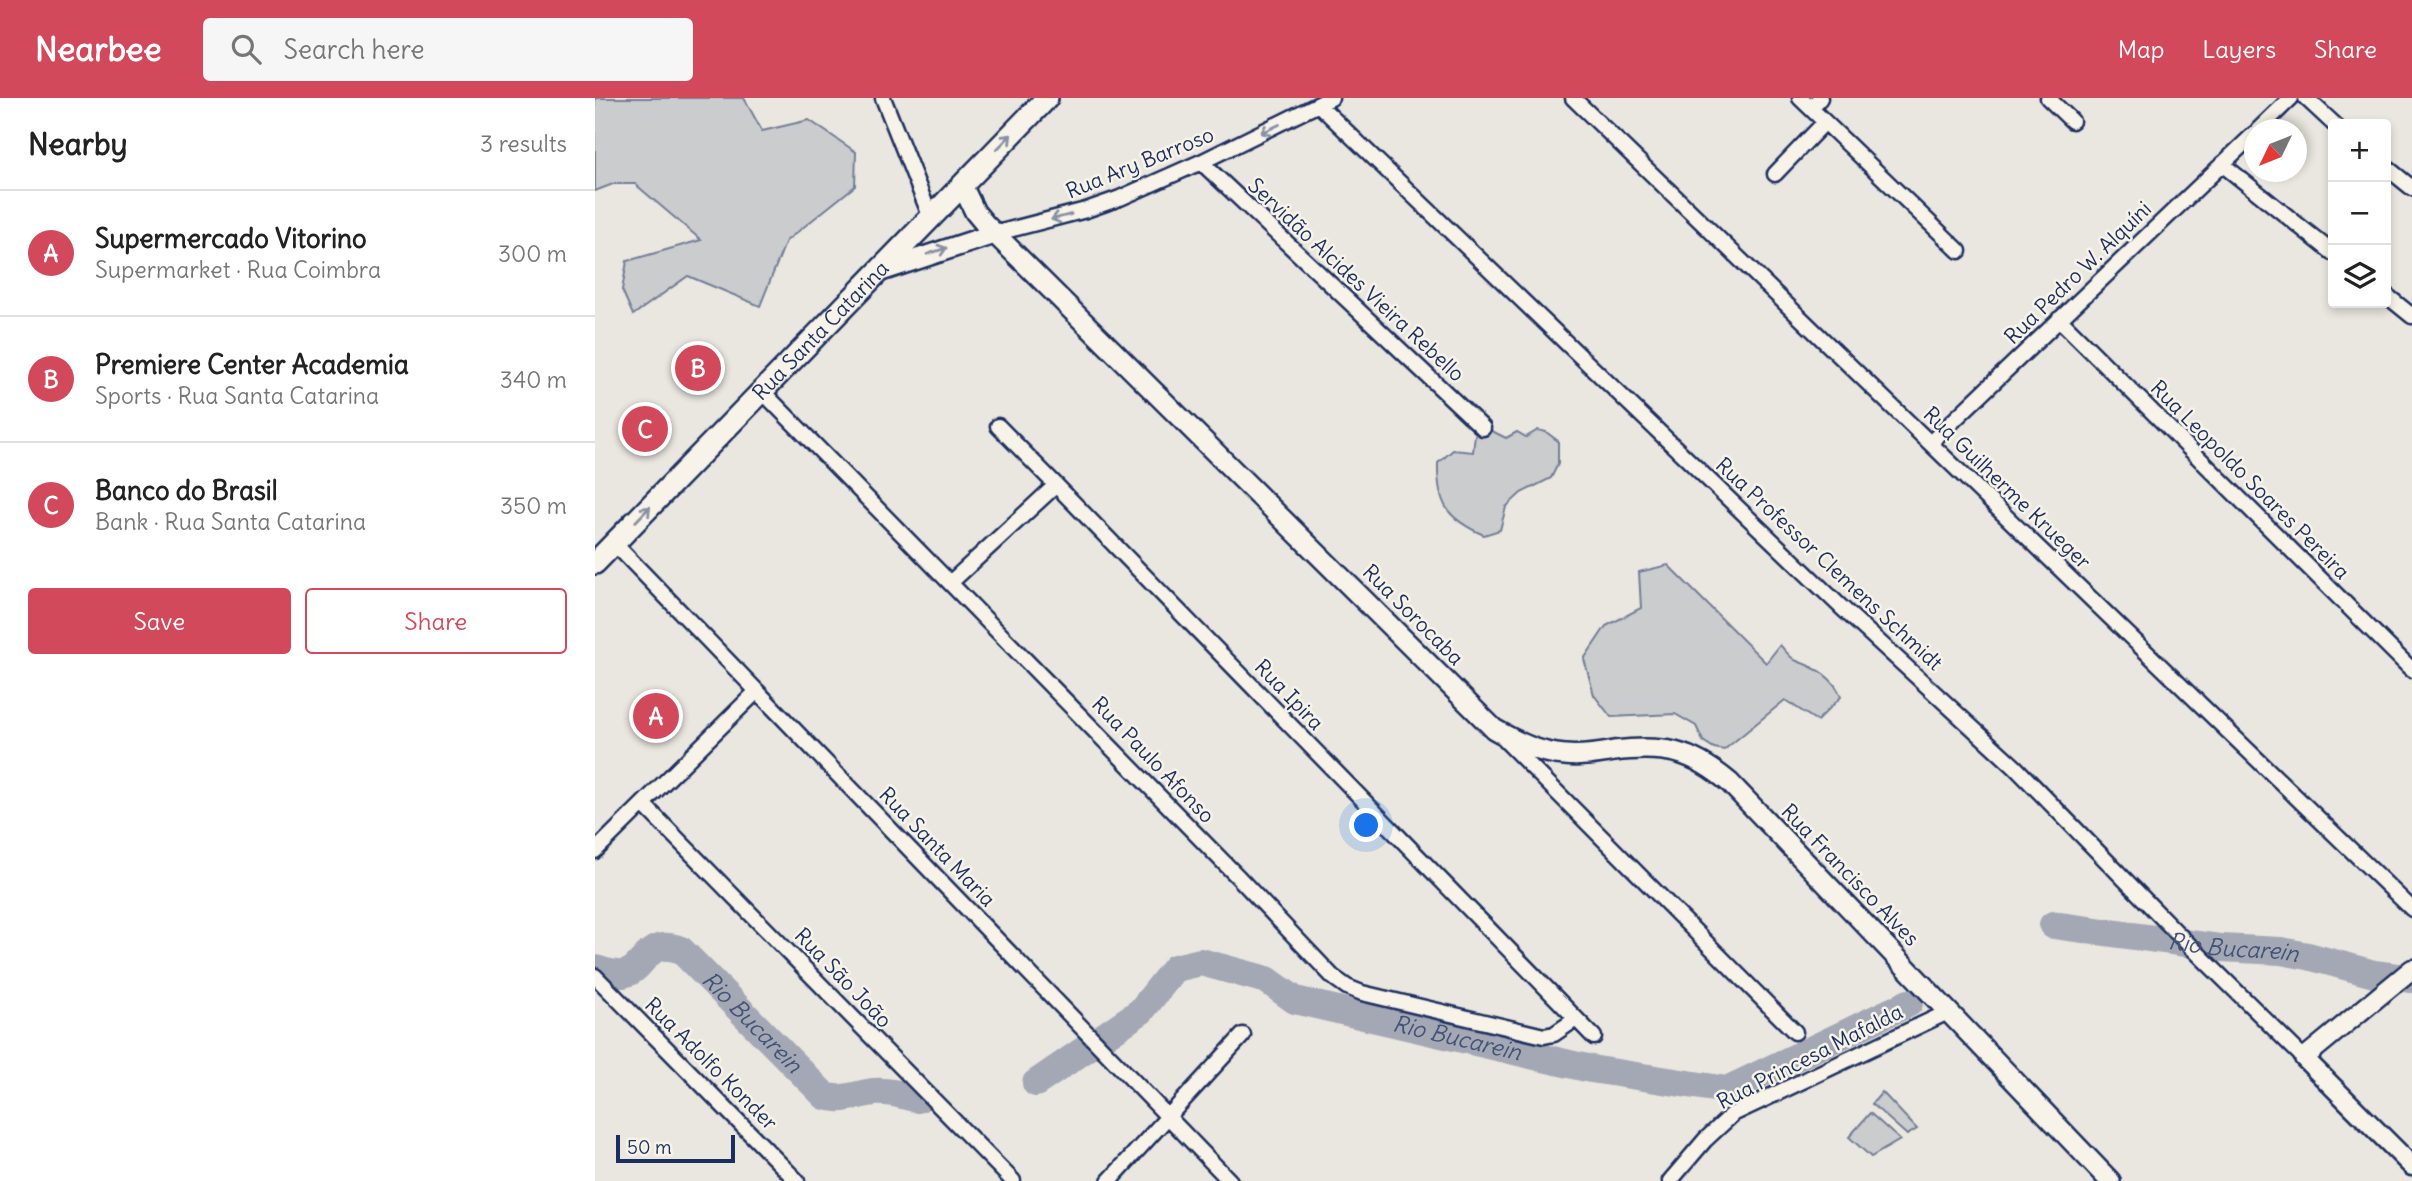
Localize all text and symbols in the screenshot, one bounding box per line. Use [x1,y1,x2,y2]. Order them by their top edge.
search box [203,18,693,81]
text: Nearbee [35,28,161,70]
icon: search [227,30,265,68]
text: Search here [283,33,424,66]
text: Map [2118,34,2164,64]
text: Layers [2202,34,2276,64]
text: Share [2314,34,2377,64]
north arrow [2244,119,2307,182]
map controls [2328,119,2391,308]
button: + [2328,119,2391,182]
street label: Rua Ary Barroso [1062,121,1218,205]
one-way arrow [1260,123,1281,136]
text: Nearby [28,125,128,163]
text: 3 results [480,129,567,158]
one-way arrow [996,133,1013,150]
street label: Servidão Alcides Vieira Rebello [1242,172,1470,387]
button: − [2328,182,2391,245]
street label: Rua Pedro W. Alquíni [1998,195,2157,350]
one-way arrow [1050,211,1073,224]
text: Supermercado Vitorino [95,222,367,255]
text: A [44,239,58,268]
text: 300 m [498,239,567,268]
one-way arrow [925,244,947,257]
button: layers [2328,245,2391,308]
text: Supermarket · Rua Coimbra [95,255,381,284]
street label: Rua Santa Catarina [747,255,894,406]
pin: B [675,342,721,394]
text: Premiere Center Academia [95,348,409,381]
text: B [43,365,59,394]
text: 340 m [500,365,567,394]
street label: Rua Leopoldo Soares Pereira [2145,374,2356,585]
text: Sports · Rua Santa Catarina [95,381,379,410]
street label: Rua Guilherme Krueger [1918,401,2097,575]
pin: C [622,403,668,455]
street label: Rua Professor Clemens Schmidt [1710,451,1948,676]
text: Banco do Brasil [95,474,278,507]
text: C [43,491,59,520]
text: 350 m [500,491,567,520]
one-way arrow [634,506,651,523]
text: Bank · Rua Santa Catarina [95,507,366,536]
street label: Rua Sorocaba [1357,558,1470,671]
button: Save [28,588,291,654]
button: Share [305,588,567,654]
street label: Rua Ipira [1249,653,1330,736]
pin: A [633,690,679,742]
street label: Rua Paulo Afonso [1086,691,1221,829]
street label: Rua Santa Maria [873,781,1001,912]
street label: Rua Francisco Alves [1776,798,1925,951]
your location [1349,808,1383,842]
street label: Rua São João [789,922,898,1033]
water label: Rio Bucarein [2167,926,2302,968]
water label: Rio Bucarein [696,965,809,1079]
street label: Rua Adolfo Konder [639,992,784,1136]
street label: Rua Princesa Mafalda [1712,998,1907,1115]
water label: Rio Bucarein [1390,1008,1525,1066]
scale bar [616,1132,735,1164]
text: 50 m [627,1135,672,1159]

